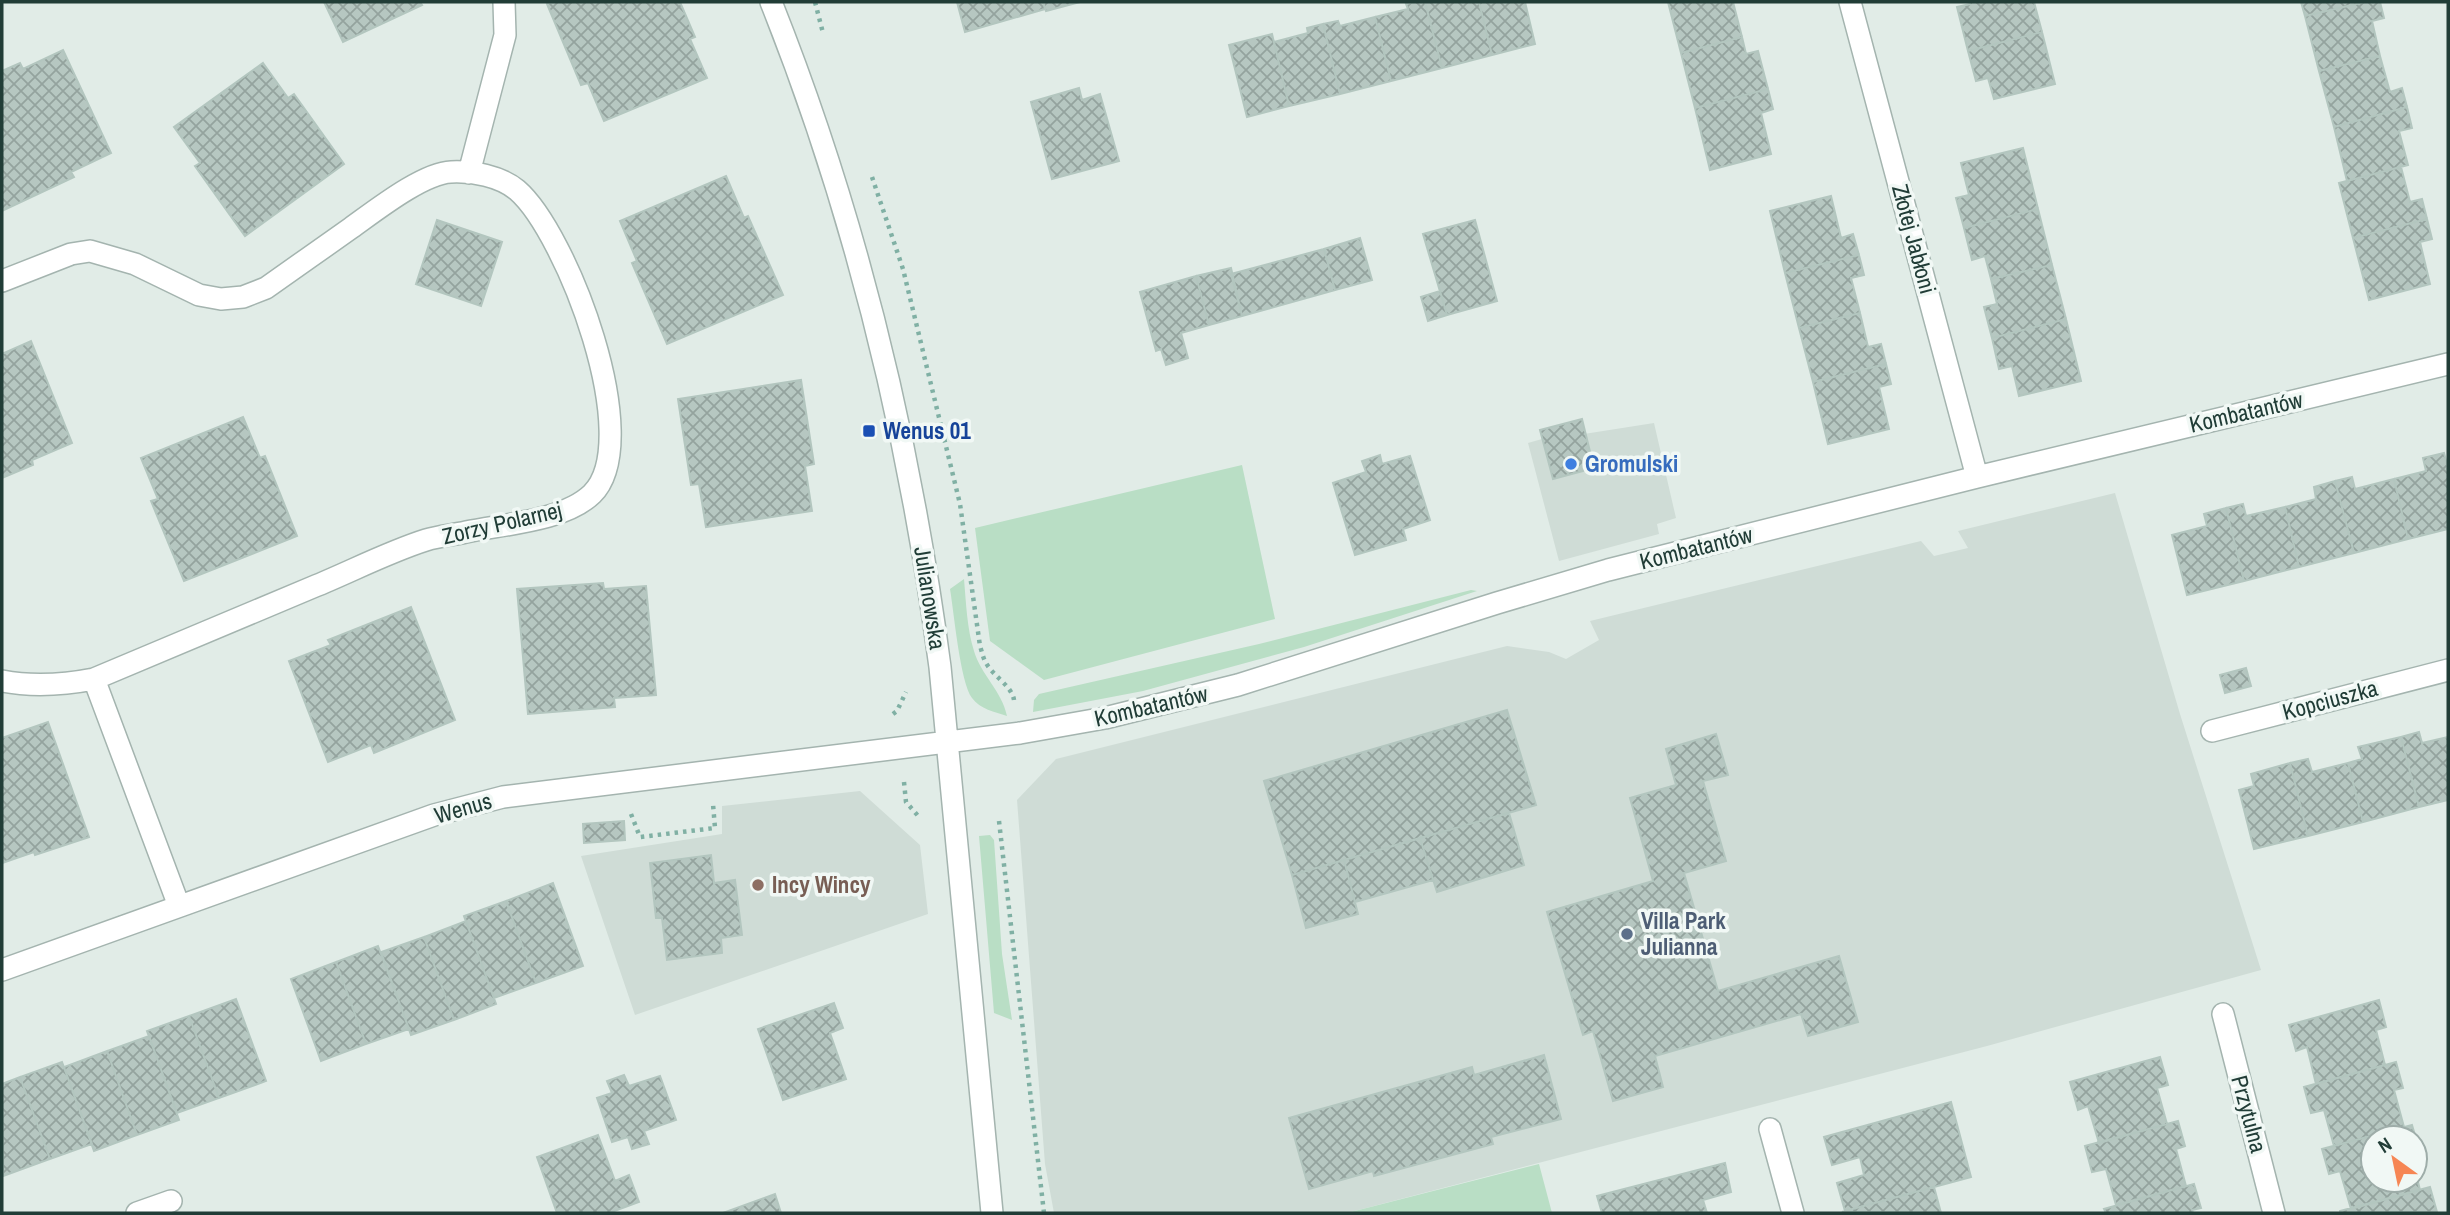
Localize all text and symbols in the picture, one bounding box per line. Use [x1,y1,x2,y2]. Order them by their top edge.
street label: Złotej Jabłoni [1885,181,1944,297]
street label: Kombatantów [2186,383,2306,440]
place label: Wenus 01 [883,415,971,446]
marker: Wenus 01 [861,423,877,439]
place label: Gromulski [1585,448,1678,479]
marker: Gromulski [1563,456,1579,472]
street label: Zorzy Polarnej [439,494,565,551]
street label: Kombatantów [1636,518,1756,577]
street label: Julianowska [907,544,954,652]
street label: Kopciuszka [2279,672,2381,727]
street label: Kombatantów [1091,677,1211,734]
street label: Wenus [431,785,495,830]
place label: Incy Wincy [772,869,871,900]
marker: Incy Wincy [750,877,766,893]
place label: Villa Park Julianna [1641,905,1726,962]
marker: Villa Park Julianna [1619,926,1635,942]
street label: Przytulna [2224,1072,2275,1156]
north arrow [2359,1124,2429,1194]
text: N [2373,1131,2397,1159]

